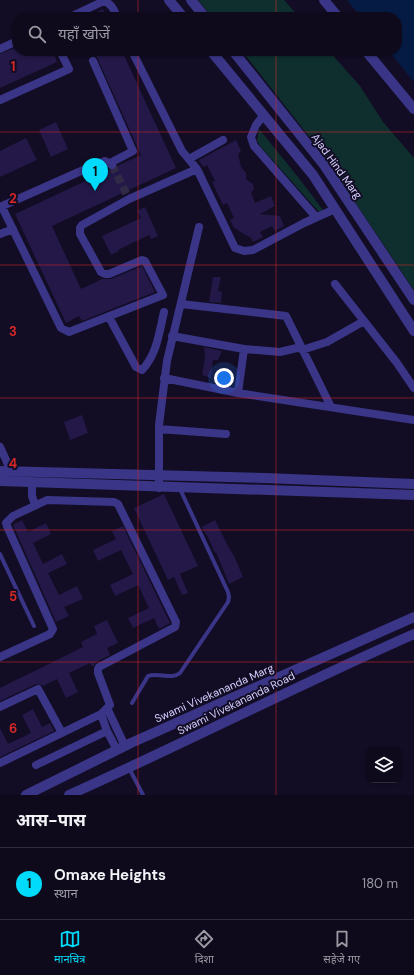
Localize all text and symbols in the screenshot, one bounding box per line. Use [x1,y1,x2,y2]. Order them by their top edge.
search box [12,12,402,56]
icon: search [26,23,48,45]
text: यहाँ खोजें [58,24,110,44]
text: 1 [11,58,15,75]
street label: Ajad Hind Marg [309,131,365,201]
pin: 1 [82,158,108,191]
text: 2 [9,190,17,207]
text: 3 [9,323,17,340]
your location [214,368,234,388]
text: 4 [9,455,17,472]
text: 5 [9,588,17,605]
street label: Swami Vivekananda Marg [152,660,276,726]
street label: Swami Vivekananda Road [175,668,297,738]
text: 6 [9,720,17,737]
map controls [366,747,402,783]
button: layers [366,747,402,783]
text: आस-पास [16,809,86,831]
text: Omaxe Heights [54,865,166,885]
text: 1 [27,875,31,892]
text: 180 m [362,875,398,892]
text: स्थान [54,885,78,902]
tab: मानचित्र [54,928,85,967]
tab: दिशा [193,928,215,967]
tab: सहेजे गए [323,928,360,967]

